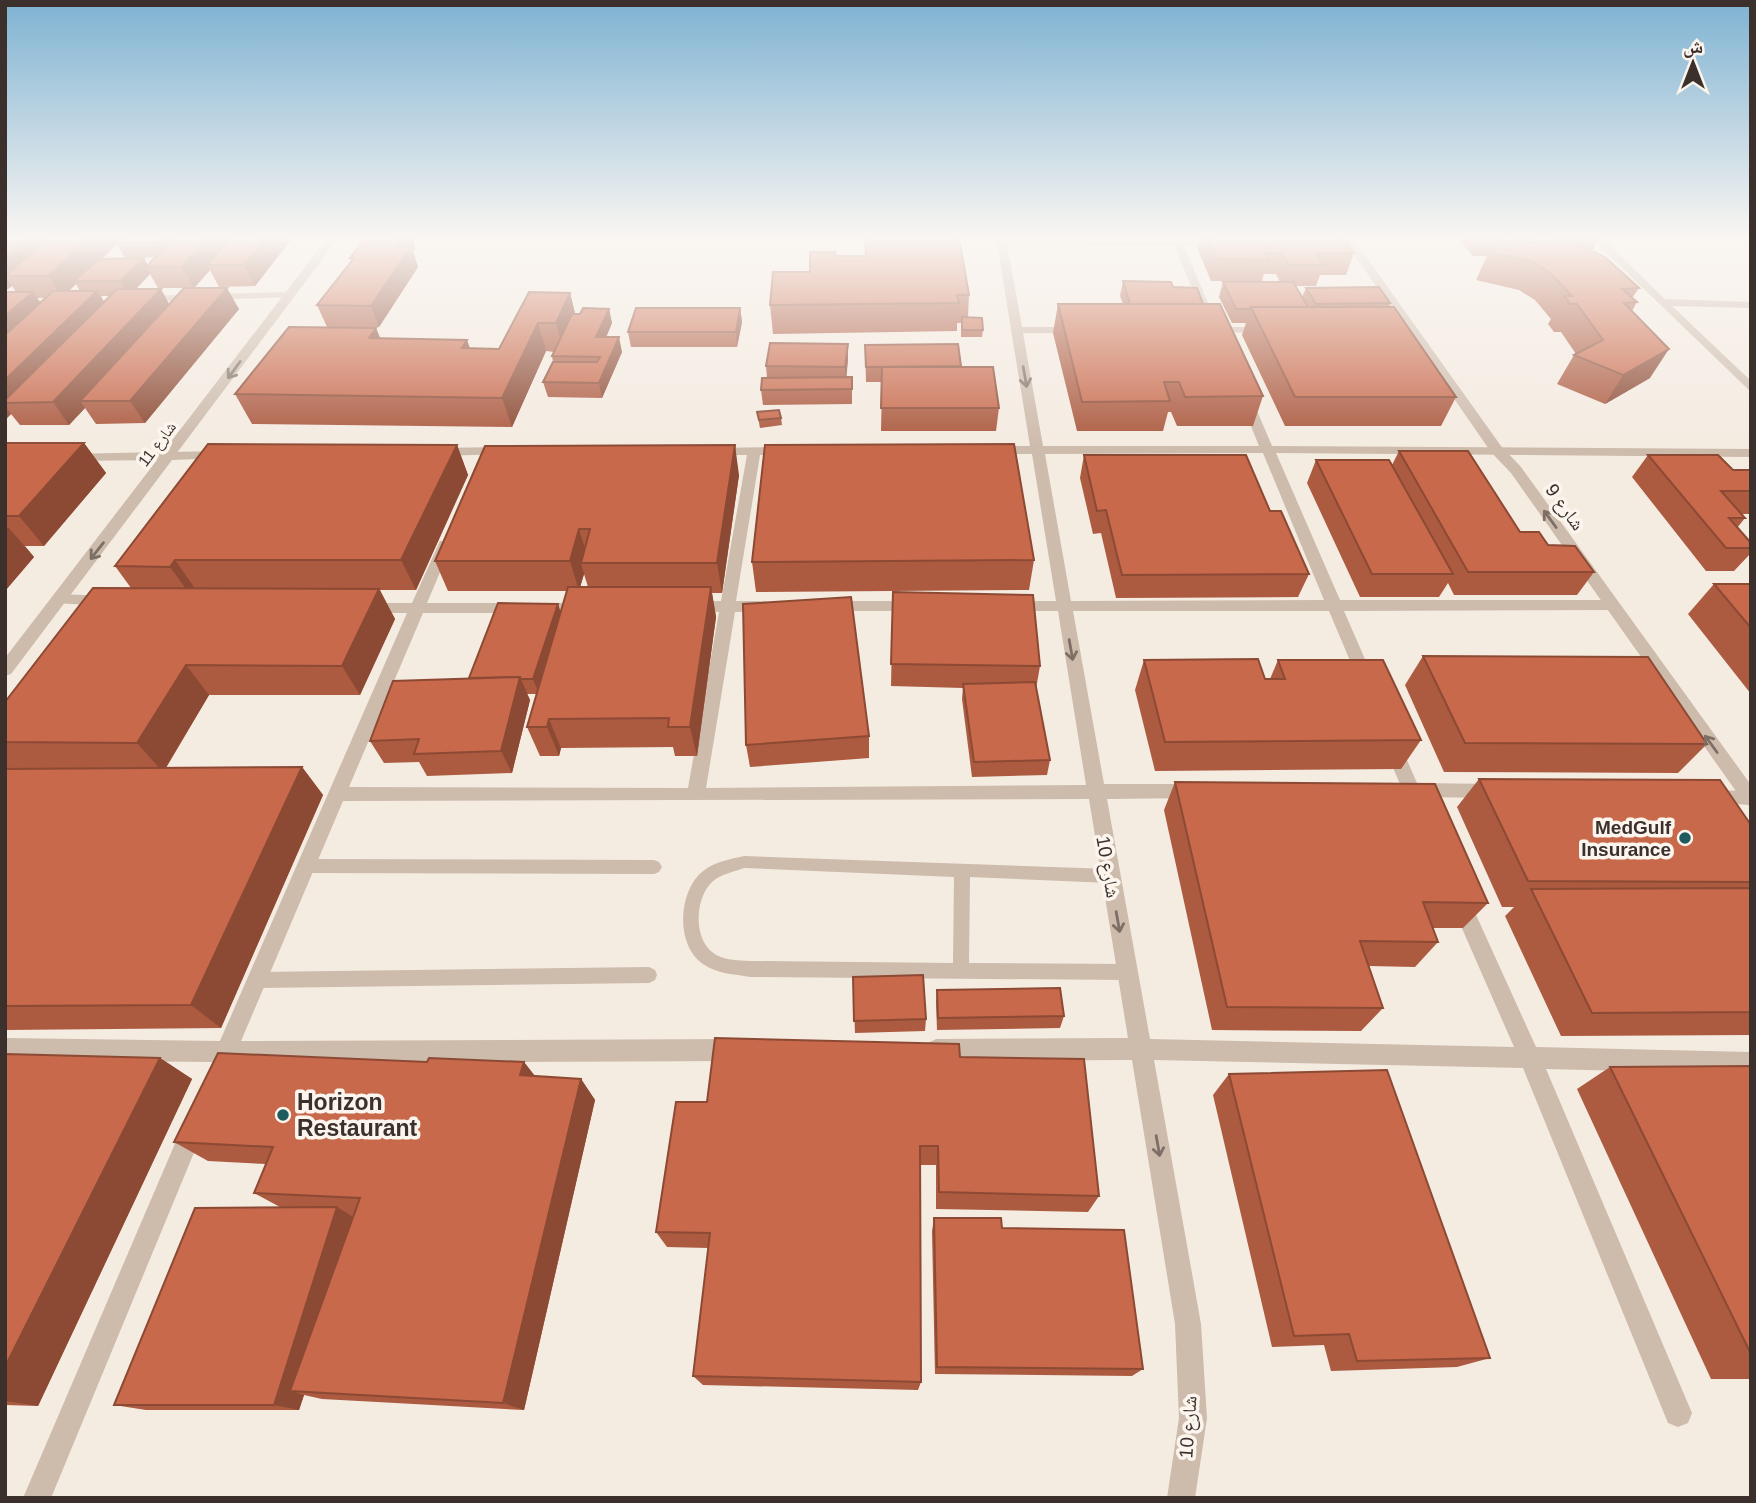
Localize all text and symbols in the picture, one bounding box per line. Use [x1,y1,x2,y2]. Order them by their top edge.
north arrow [1658,28,1728,98]
text: ش [1683,36,1703,58]
one-way arrow [227,360,241,379]
one-way arrow [1019,365,1032,388]
street label: شارع 11 [135,418,181,471]
street label: شارع 9 [1540,480,1589,535]
one-way arrow [1543,510,1557,529]
one-way arrow [89,542,104,560]
one-way arrow [1065,638,1078,661]
one-way arrow [1704,735,1718,754]
place label: MedGulf Insurance [1581,817,1672,860]
marker: MedGulf Insurance [1677,830,1693,846]
street label: شارع 10 [1091,834,1124,900]
one-way arrow [1112,910,1125,933]
place label: Horizon Restaurant [297,1089,417,1141]
marker: Horizon Restaurant [275,1107,291,1123]
one-way arrow [1152,1134,1165,1157]
street label: شارع 10 [1175,1395,1202,1459]

